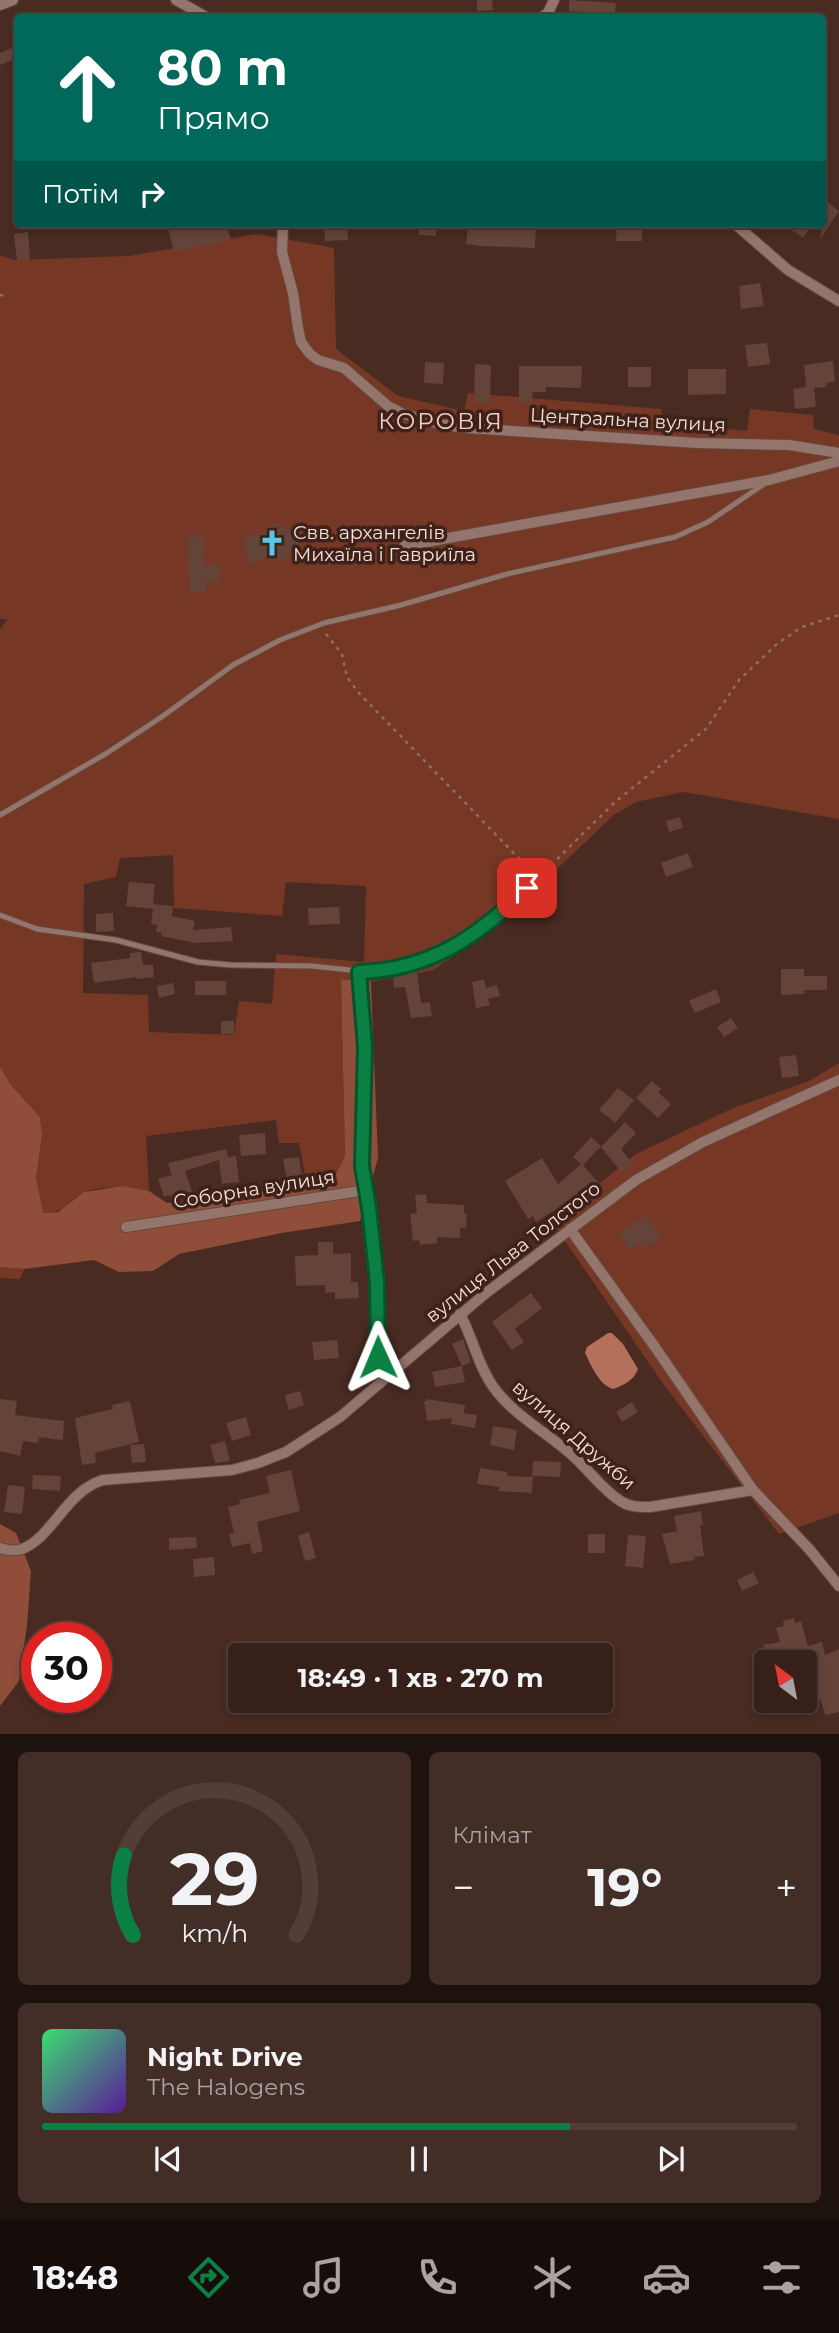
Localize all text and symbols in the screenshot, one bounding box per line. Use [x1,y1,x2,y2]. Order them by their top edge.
text: 80 m [157,38,288,97]
icon: ahead [42,42,133,133]
text: Прямо [157,98,270,137]
icon: right [133,175,171,213]
text: Потім [42,178,119,210]
street label: Центральна вулиця [530,403,726,437]
district label: КОРОВІЯ [378,407,504,435]
place label: Свв. архангелів Михаїла і Гавриїла [293,521,476,566]
church icon: Свв. архангелів Михаїла і Гавриїла [257,528,287,558]
pin [497,858,557,918]
icon: arrive [508,869,546,907]
street label: Соборна вулиця [172,1165,336,1213]
street label: вулиця Льва Толстого [421,1177,605,1327]
position arrow [341,1320,415,1394]
street label: вулиця Дружби [508,1375,640,1495]
speed limit sign: 30 [21,1622,112,1713]
north arrow [754,1650,817,1713]
map controls [754,1650,817,1713]
text: 18:49 · 1 хв · 270 m [297,1662,544,1694]
text: Клімат [453,1821,532,1849]
text: 29 [170,1835,259,1923]
text: 19° [587,1856,662,1919]
text: − [453,1864,474,1911]
text: + [775,1864,797,1911]
text: km/h [181,1917,248,1947]
text: Night Drive [147,2041,303,2073]
text: The Halogens [147,2073,305,2101]
icon: previous [149,2140,187,2178]
icon: pause [400,2140,438,2178]
icon: next [652,2140,690,2178]
icon: directions [184,2253,233,2302]
icon: music [299,2253,348,2302]
icon: phone [413,2253,462,2302]
icon: climate [528,2253,577,2302]
icon: car [642,2253,691,2302]
icon: filters [757,2253,806,2302]
text: 18:48 [33,2258,118,2297]

